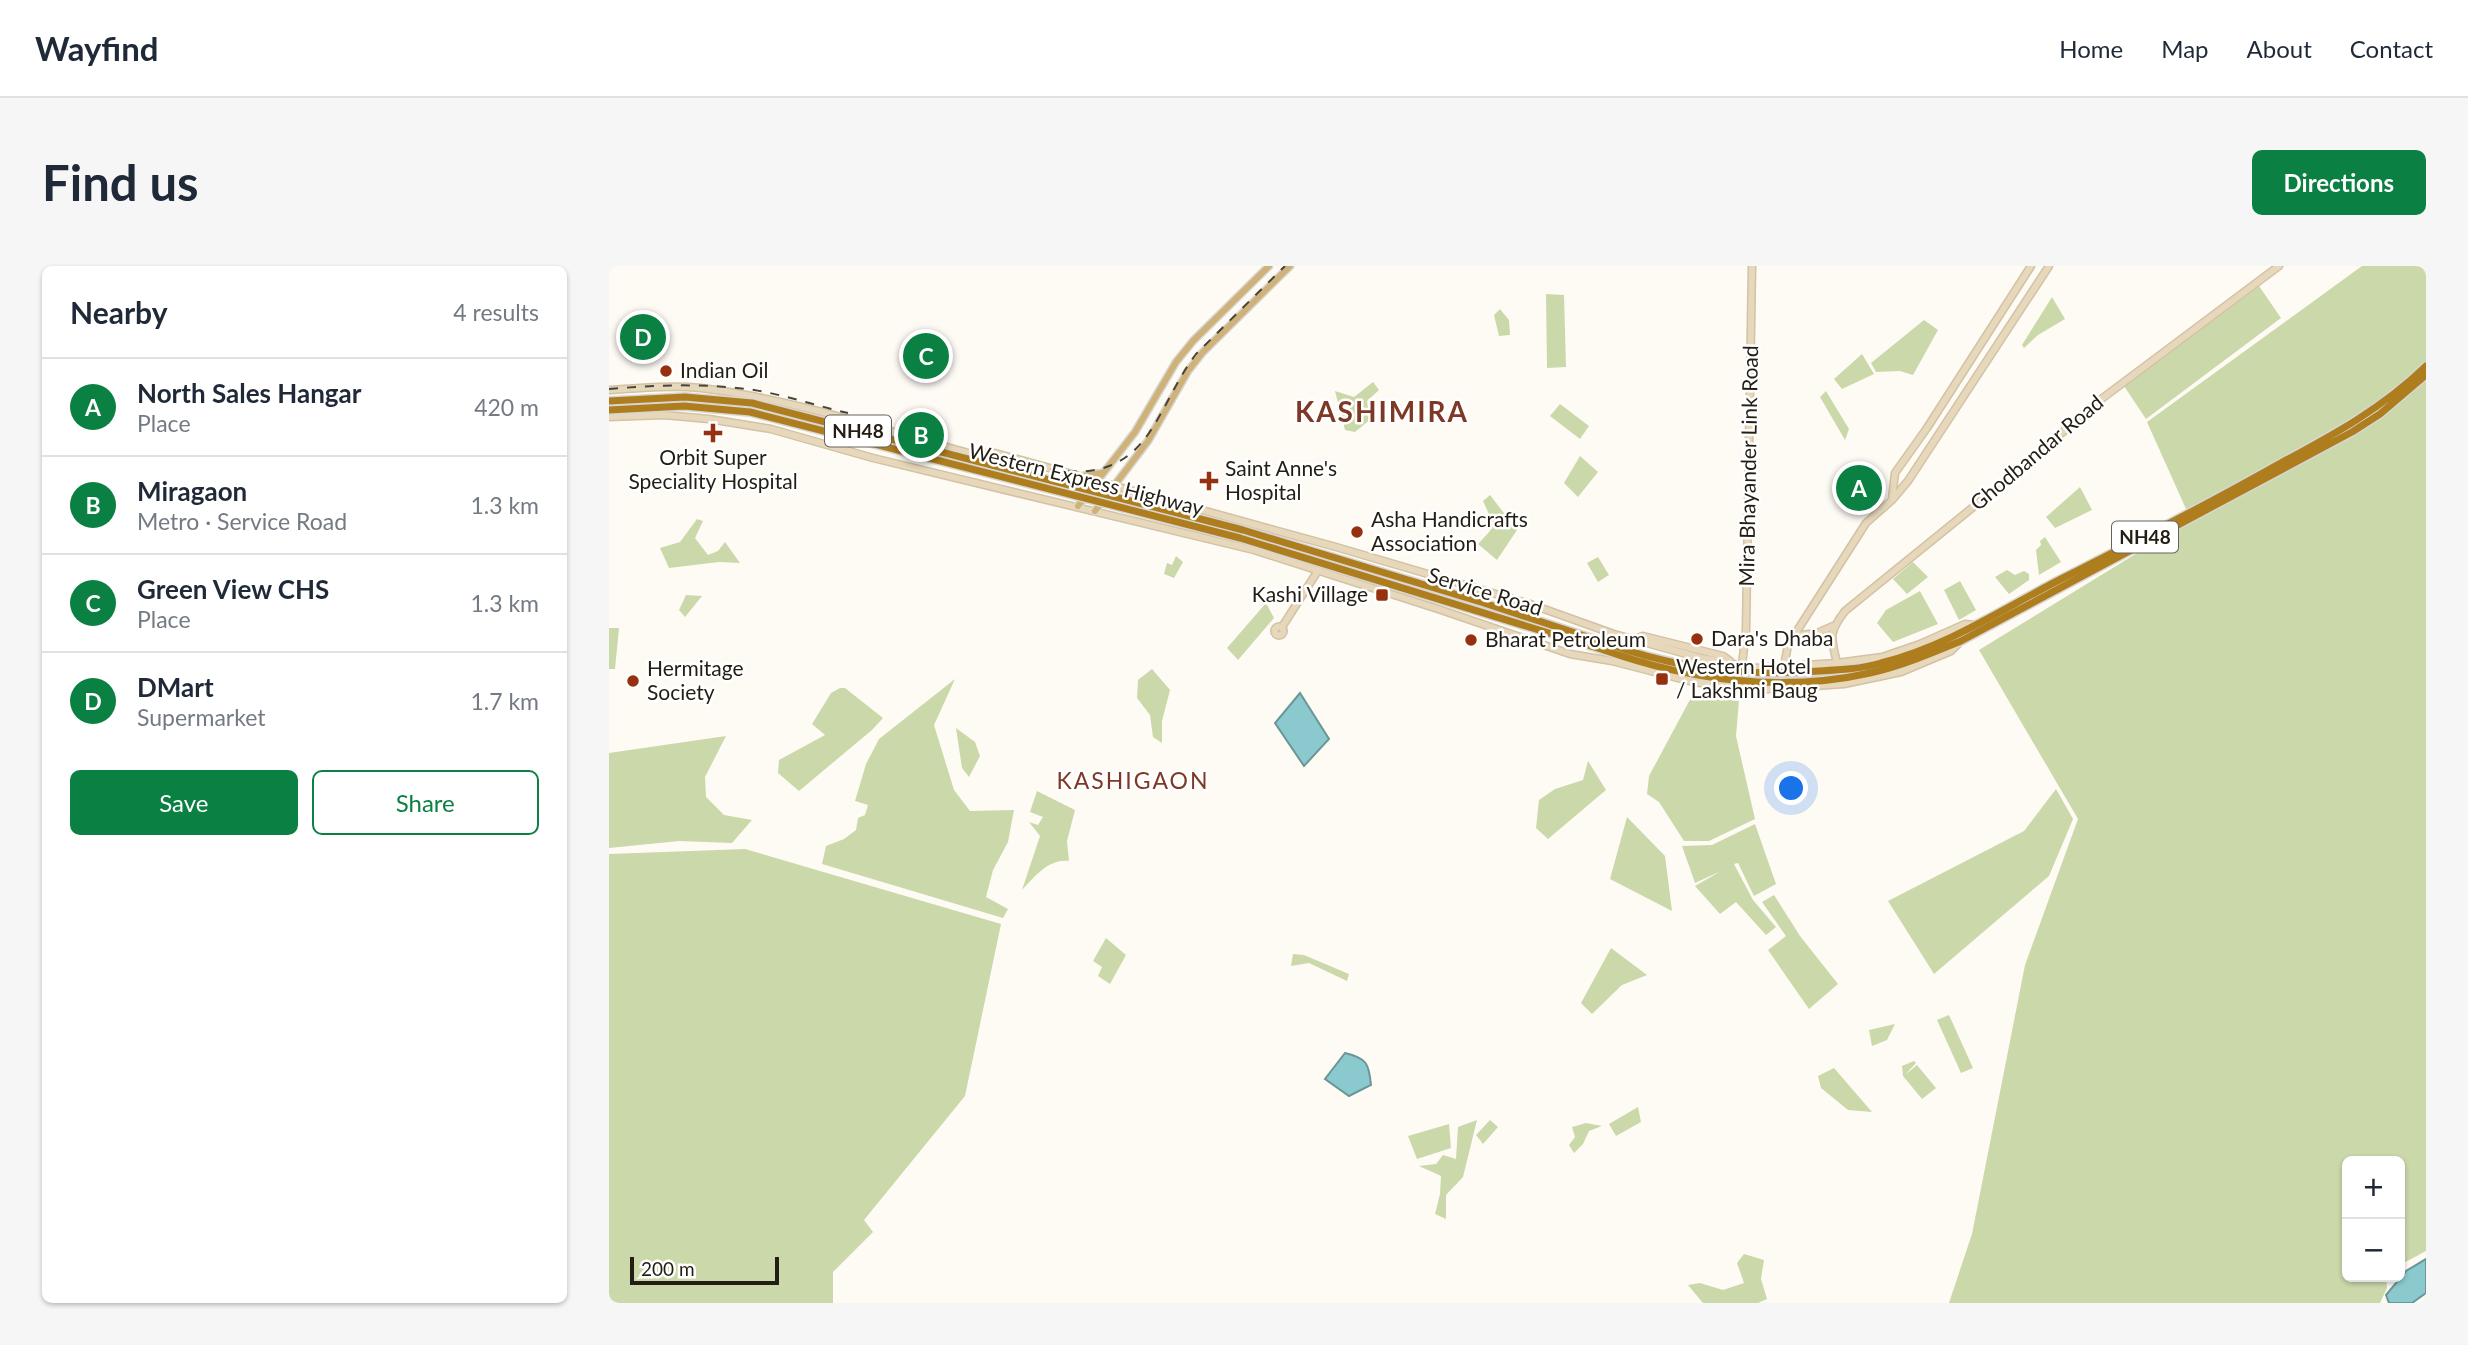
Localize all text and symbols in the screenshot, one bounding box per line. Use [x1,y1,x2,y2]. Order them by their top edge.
text: Wayfind [35,28,159,68]
text: Home [2059,34,2123,63]
text: Map [2161,34,2209,63]
text: About [2247,34,2312,63]
text: Contact [2350,34,2433,63]
button: Directions [2252,150,2426,215]
text: Find us [42,153,199,211]
text: Nearby [70,294,168,330]
text: 4 results [453,298,539,326]
pin: D [620,311,666,363]
pin: C [903,330,949,382]
street label: Mira Bhayander Link Road [1733,345,1762,587]
place label: Indian Oil [680,357,768,382]
marker: Indian Oil [658,363,674,379]
text: North Sales Hangar [137,377,361,409]
street label: Ghodbandar Road [1964,389,2108,515]
text: A [85,393,101,421]
text: 420 m [474,393,539,421]
district label: KASHIMIRA [1295,394,1469,428]
text: Place [137,409,191,437]
pin: B [898,409,944,461]
road number: NH48 [825,416,891,447]
marker: Orbit Super Speciality Hospital [703,423,723,443]
street label: Western Express Highway [966,437,1207,520]
place label: Orbit Super Speciality Hospital [628,444,798,493]
place label: Saint Anne's Hospital [1225,455,1337,504]
pin: A [1836,462,1882,514]
marker: Saint Anne's Hospital [1199,471,1219,491]
text: Miragaon [137,475,247,507]
text: B [85,491,101,519]
text: 1.3 km [470,491,539,519]
place label: Asha Handicrafts Association [1371,506,1528,555]
text: Metro · Service Road [137,507,347,535]
road number: NH48 [2112,522,2178,552]
marker: Asha Handicrafts Association [1349,524,1365,540]
street label: Service Road [1425,561,1546,620]
text: Green View CHS [137,573,329,605]
place label: Kashi Village [1252,581,1368,606]
marker: Kashi Village [1374,587,1390,603]
text: C [85,589,101,617]
text: 1.3 km [470,589,539,617]
text: Place [137,605,191,633]
place label: Dara's Dhaba [1711,625,1834,650]
place label: Bharat Petroleum [1485,626,1646,651]
marker: Dara's Dhaba [1689,631,1705,647]
marker: Bharat Petroleum [1463,632,1479,648]
place label: Western Hotel / Lakshmi Baug [1676,653,1818,702]
place label: Hermitage Society [647,655,744,704]
text: DMart [137,671,214,703]
marker: Western Hotel / Lakshmi Baug [1654,671,1670,687]
marker: Hermitage Society [625,673,641,689]
text: D [84,687,102,715]
text: 1.7 km [470,687,539,715]
text: Supermarket [137,703,266,731]
district label: KASHIGAON [1056,766,1210,794]
button: Save [70,770,298,835]
button: Share [312,770,539,835]
your location [1774,771,1808,805]
map controls [2342,1156,2405,1282]
button: + [2342,1156,2405,1219]
button: − [2342,1219,2405,1282]
scale bar [630,1254,779,1286]
text: 200 m [641,1257,695,1280]

